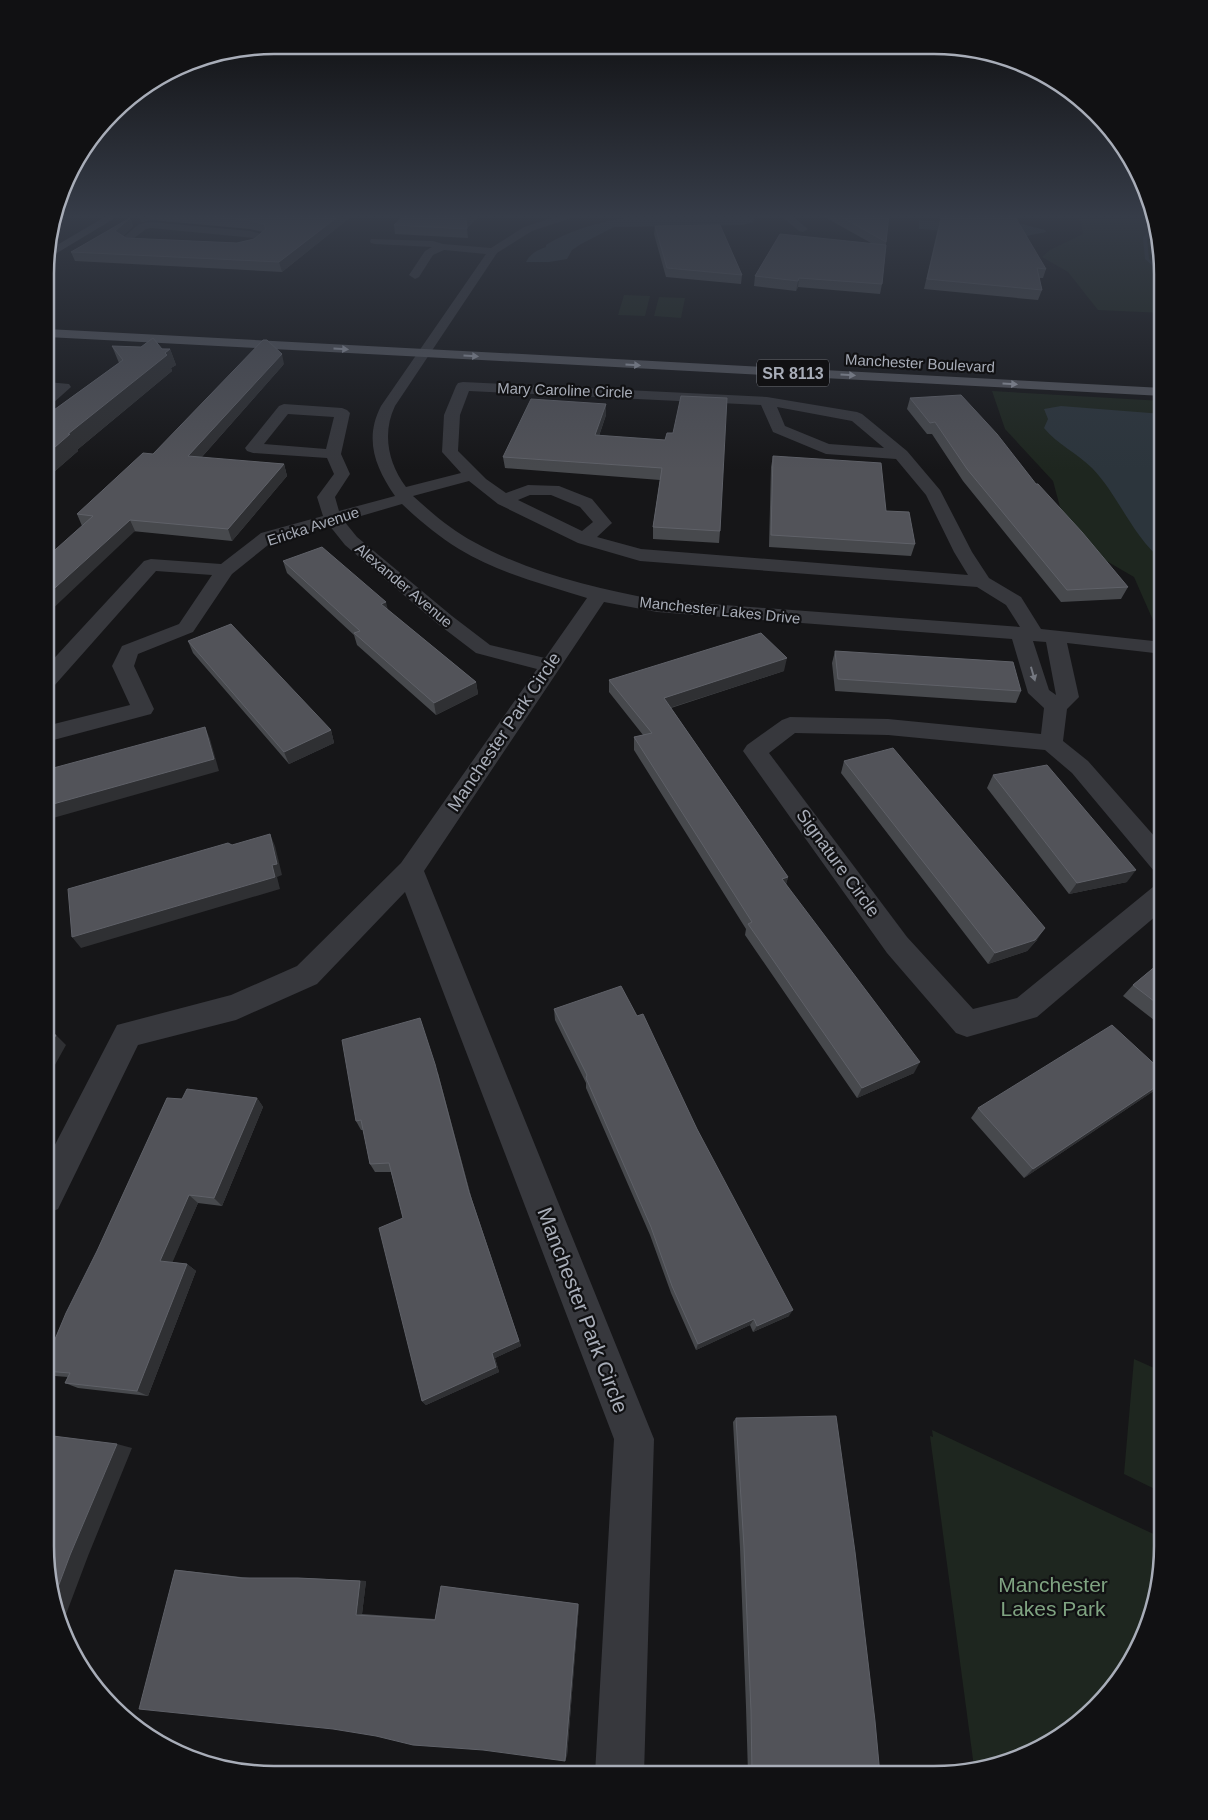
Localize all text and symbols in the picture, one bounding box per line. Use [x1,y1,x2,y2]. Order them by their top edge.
one-way arrow [333,345,349,353]
street label: Manchester Boulevard [845,351,995,375]
one-way arrow [463,352,479,360]
road number: SR 8113 [757,359,829,386]
one-way arrow [625,361,641,369]
one-way arrow [840,372,856,380]
street label: Mary Caroline Circle [497,379,633,401]
one-way arrow [1002,381,1018,389]
street label: Ericka Avenue [265,503,361,549]
street label: Alexander Avenue [352,539,456,631]
street label: Manchester Lakes Drive [639,593,801,627]
street label: Manchester Park Circle [443,649,565,815]
one-way arrow [1029,667,1037,682]
street label: Signature Circle [792,805,884,921]
street label: Manchester Park Circle [533,1204,633,1416]
park label: Manchester Lakes Park [998,1573,1108,1620]

